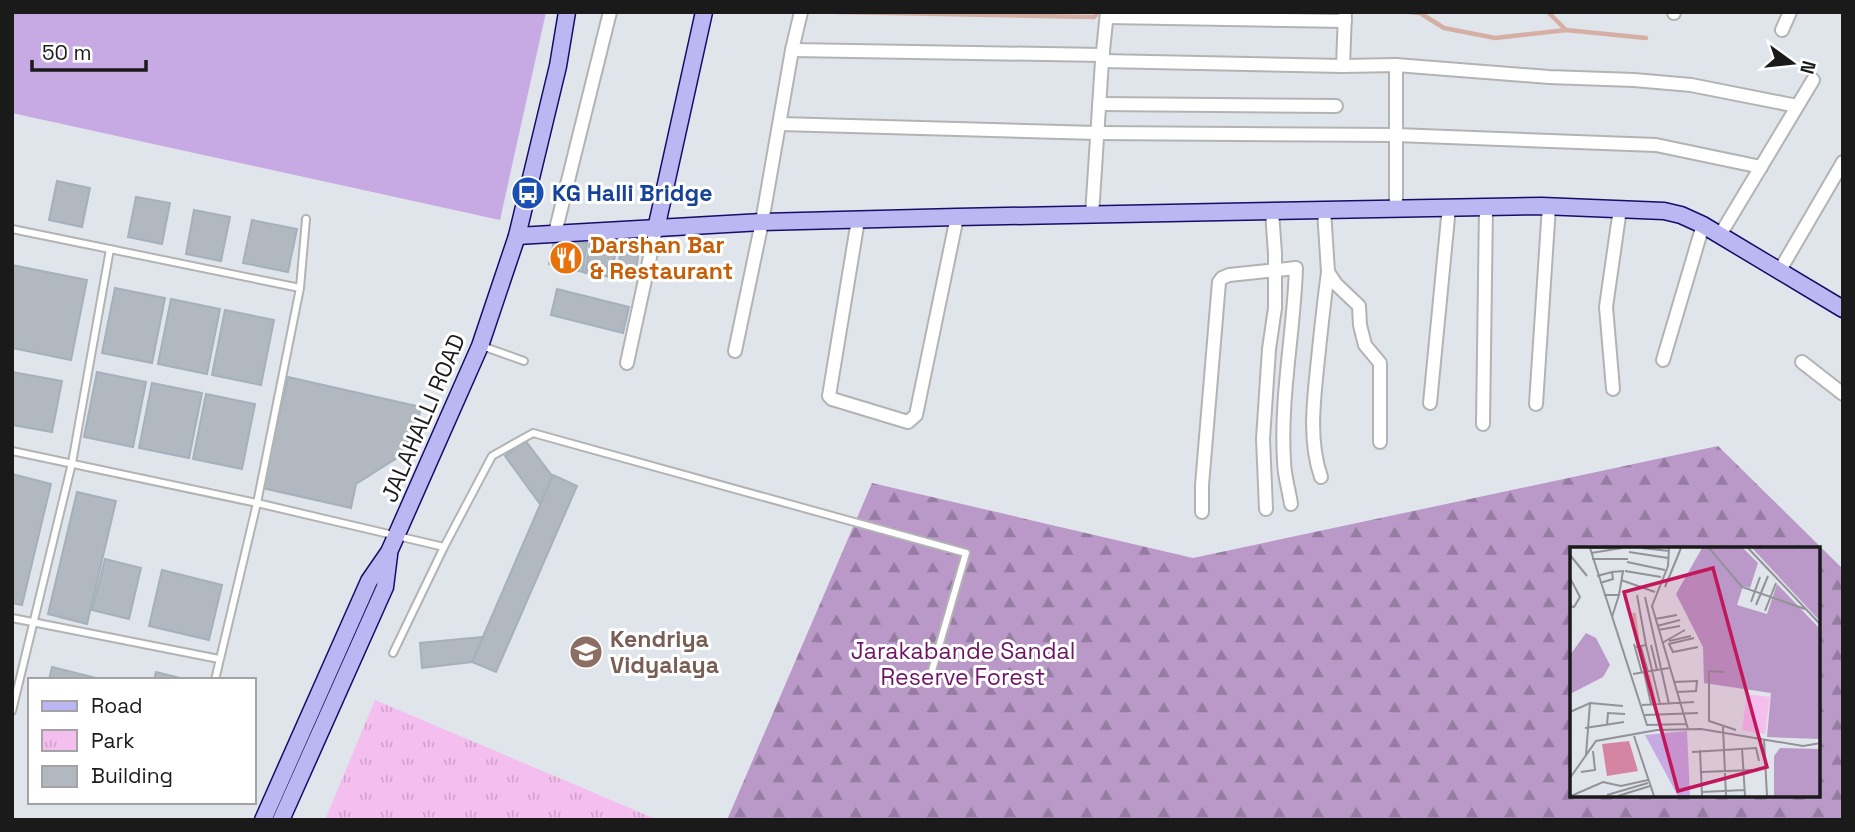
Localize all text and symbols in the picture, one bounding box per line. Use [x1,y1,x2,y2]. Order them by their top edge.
scale bar [32,28,145,72]
north arrow [1757,28,1827,98]
text: 50 m [42,39,92,66]
text: N [1794,58,1822,77]
bus stop icon: KG Halli Bridge [509,174,547,212]
place label: KG Halli Bridge [552,178,712,208]
place label: Darshan Bar & Restaurant [590,230,733,286]
restaurant icon: Darshan Bar & Restaurant [547,239,585,277]
street label: JALAHALLI ROAD [374,329,472,507]
inset map [1570,547,1820,797]
place label: Kendriya Vidyalaya [610,624,719,680]
school or university icon: Kendriya Vidyalaya [567,633,605,671]
park label: Jarakabande Sandal Reserve Forest [851,636,1075,692]
legend [28,678,256,804]
text: Road [91,692,143,719]
text: Park [91,727,135,754]
text: Building [91,762,173,789]

